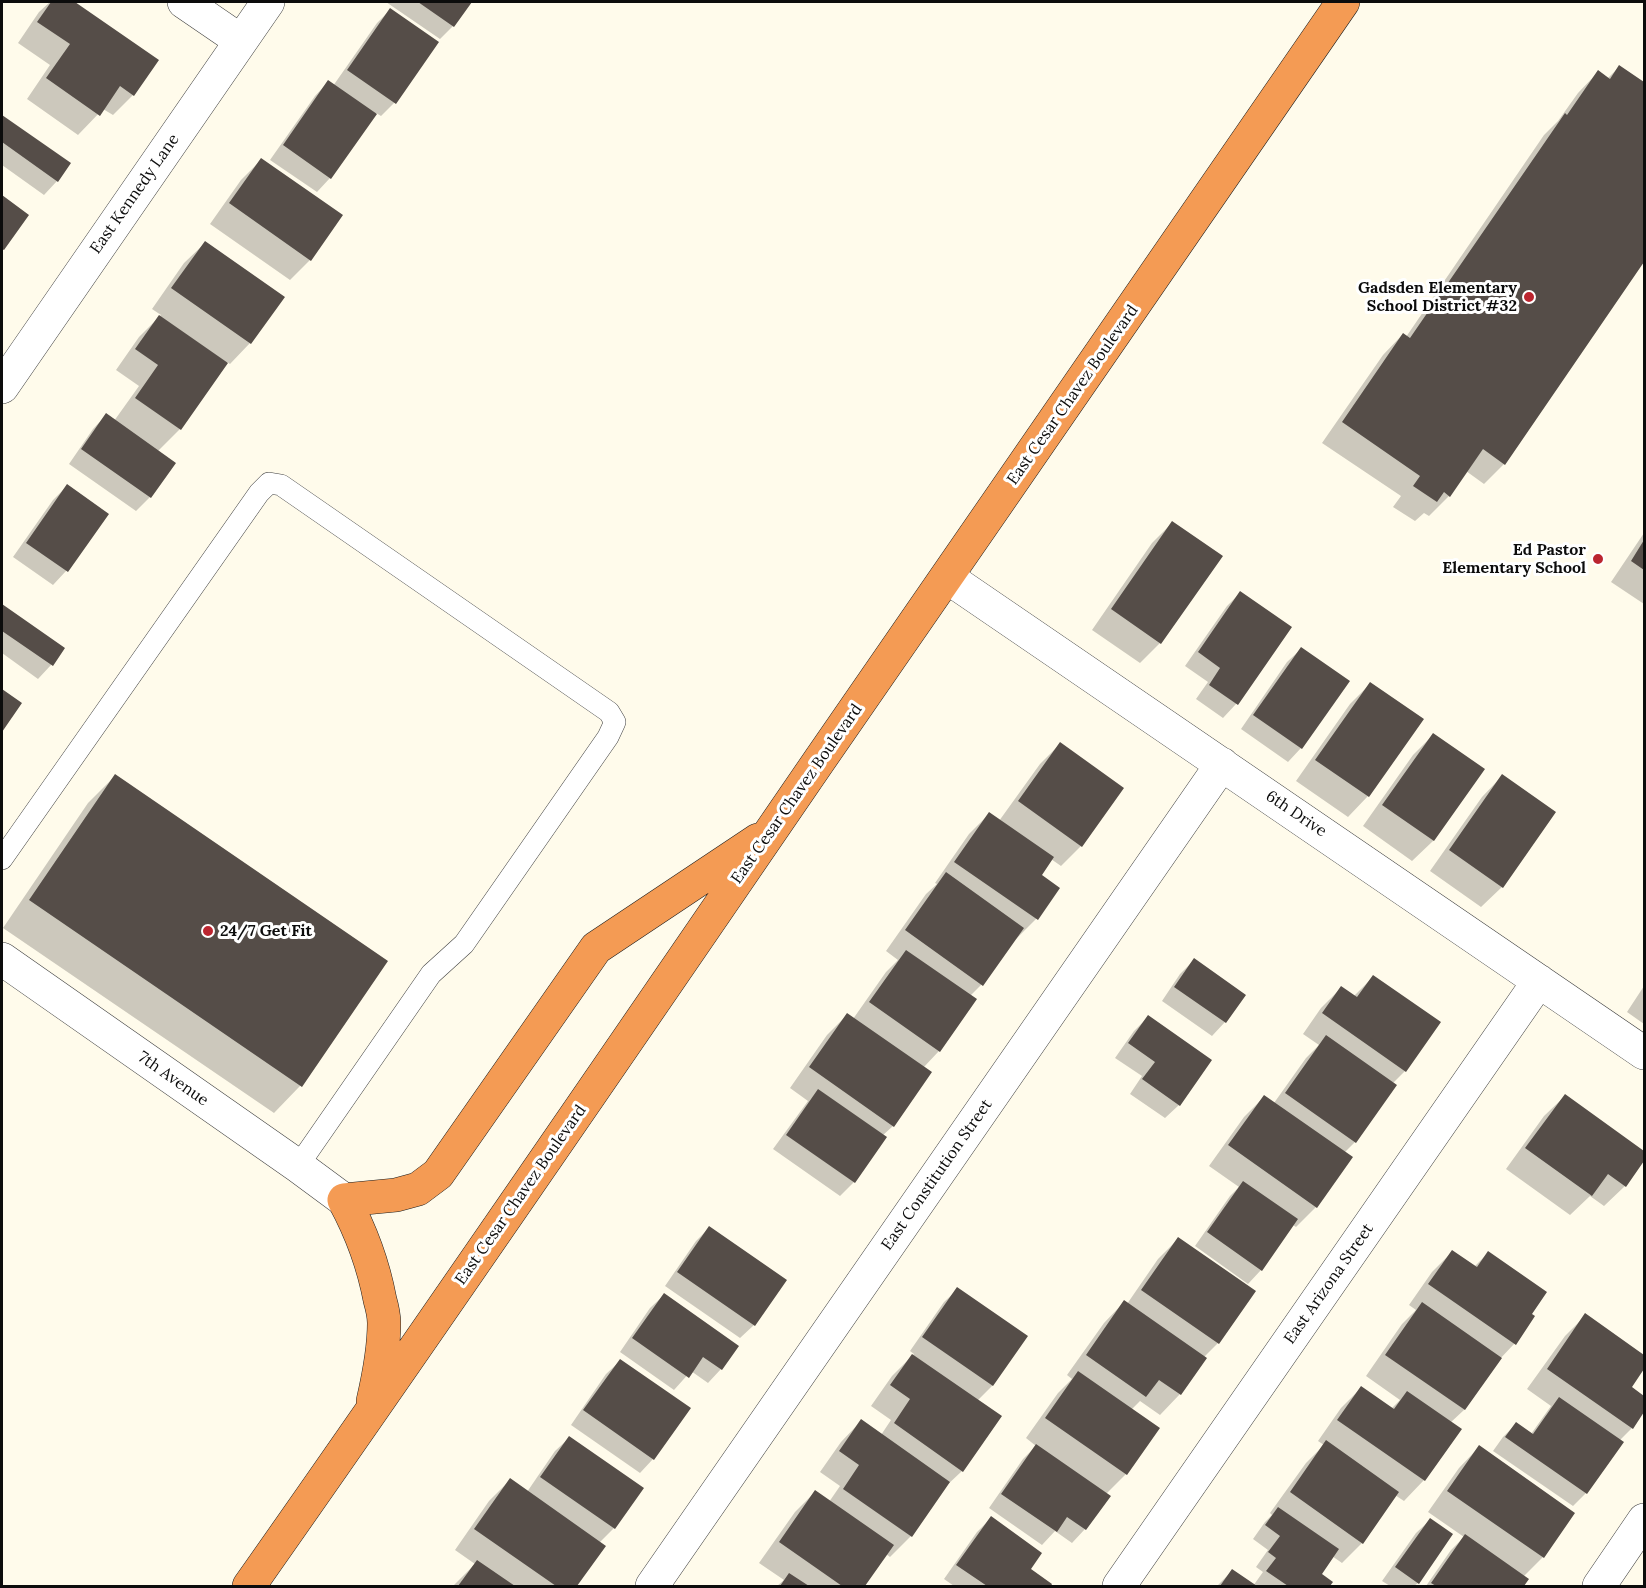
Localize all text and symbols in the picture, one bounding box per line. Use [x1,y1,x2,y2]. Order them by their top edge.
street label: East Kennedy Lane [86,130,184,258]
place label: Gadsden Elementary School District #32 [1358,278,1517,316]
marker: Gadsden Elementary School District #32 [1522,290,1536,304]
street label: East Cesar Chavez Boulevard [1003,301,1143,489]
place label: Ed Pastor Elementary School [1442,540,1586,578]
marker: Ed Pastor Elementary School [1591,552,1605,566]
street label: East Cesar Chavez Boulevard [727,700,867,888]
street label: 6th Drive [1262,787,1330,841]
place label: 24/7 Get Fit [220,921,312,941]
marker: 24/7 Get Fit [201,924,215,938]
street label: 7th Avenue [134,1048,212,1110]
street label: East Constitution Street [878,1096,996,1254]
street label: East Cesar Chavez Boulevard [451,1101,591,1289]
street label: East Arizona Street [1280,1220,1378,1348]

